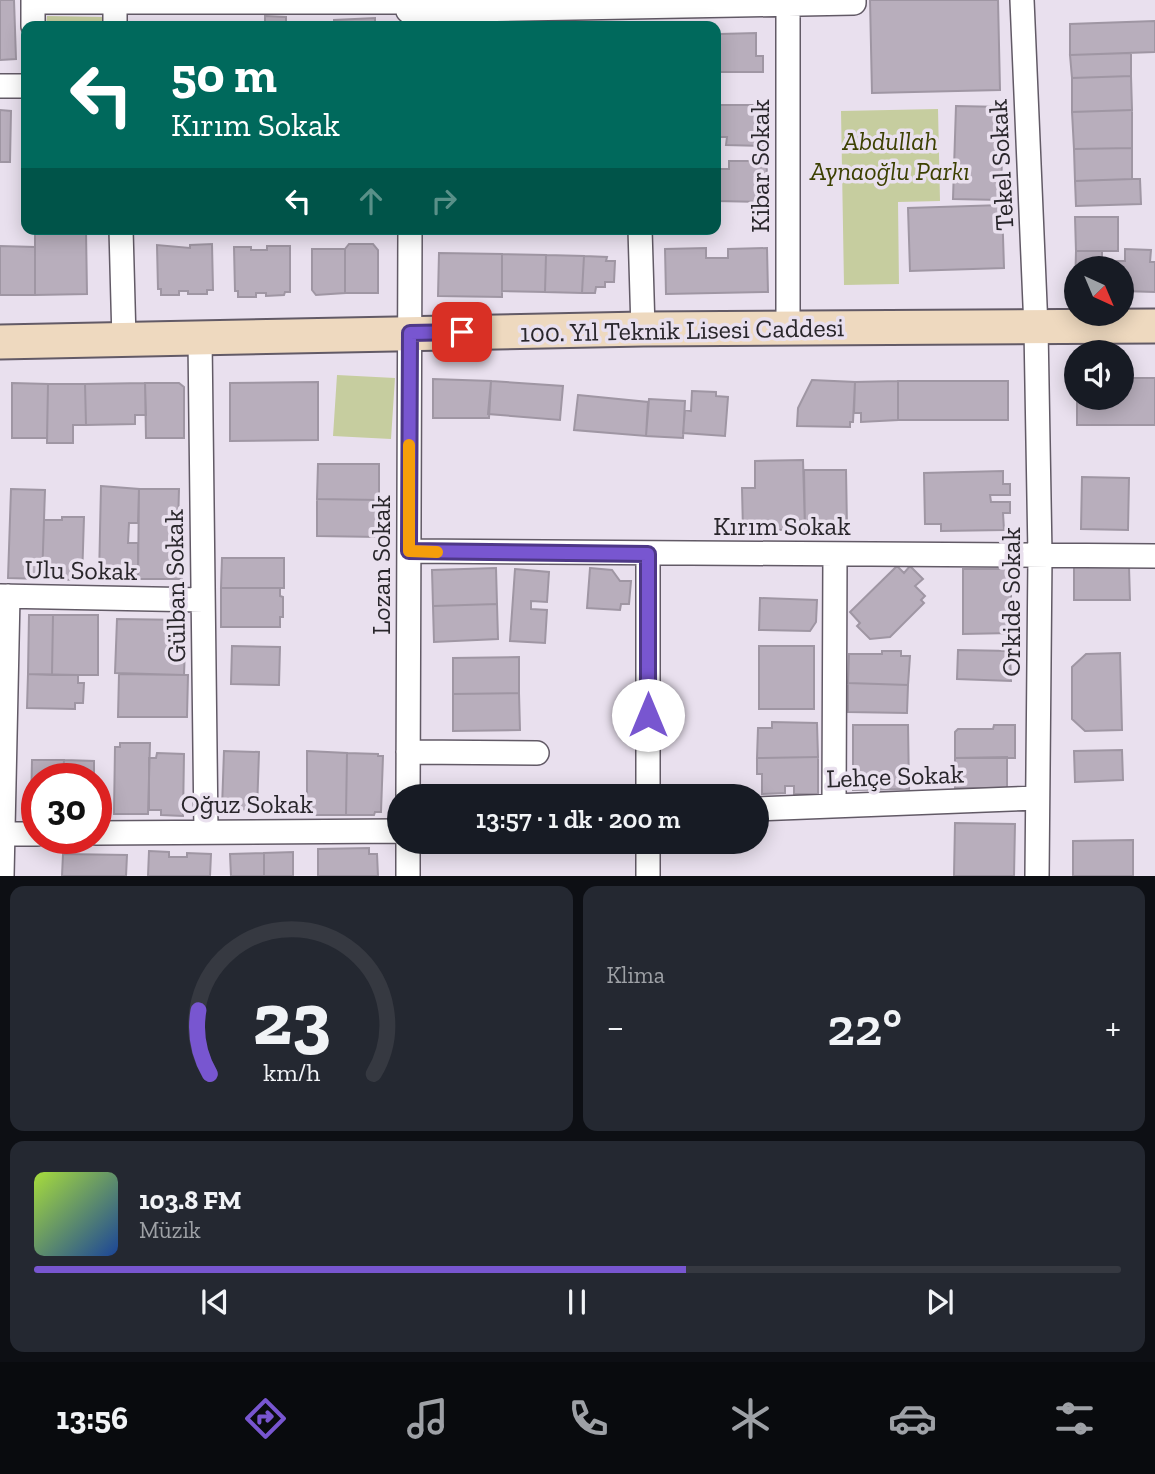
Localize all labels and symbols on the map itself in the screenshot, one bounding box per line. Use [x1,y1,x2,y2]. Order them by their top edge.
street label: Tekel Sokak [982,98,1020,232]
street label: Kibar Sokak [744,99,776,233]
park label: Abdullah Aynaoğlu Parkı [809,125,970,187]
north arrow [1064,256,1134,326]
pin [432,302,492,362]
street label: 100. Yıl Teknik Lisesi Caddesi [519,311,845,349]
street label: Lozan Sokak [365,495,397,635]
street label: Gülban Sokak [158,508,192,663]
street label: Kırım Sokak [713,510,851,542]
street label: Orkide Sokak [995,527,1027,677]
street label: Ulu Sokak [24,553,138,587]
position arrow [611,678,685,752]
street label: Lehçe Sokak [826,758,965,794]
speed limit sign: 30 [21,763,112,854]
street label: Oğuz Sokak [181,788,314,820]

